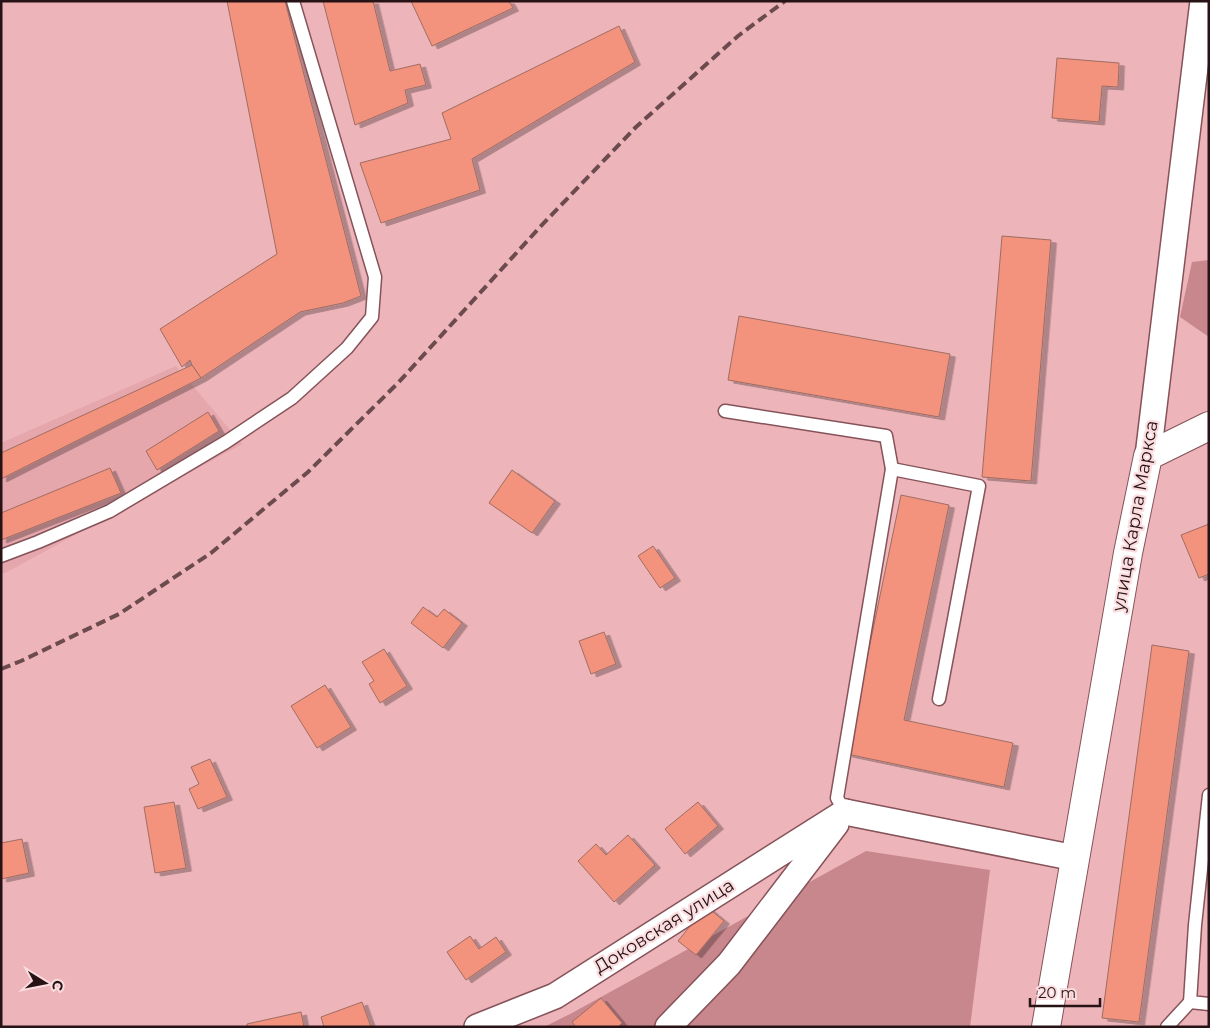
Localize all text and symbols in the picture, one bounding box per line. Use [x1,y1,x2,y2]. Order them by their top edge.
street label: улица Карла Маркса [1107,419,1163,614]
street label: Доковская улица [590,874,738,978]
north arrow [20,958,70,1008]
scale bar [1030,976,1100,1008]
text: С [48,979,68,992]
text: 20 m [1038,983,1076,1002]

